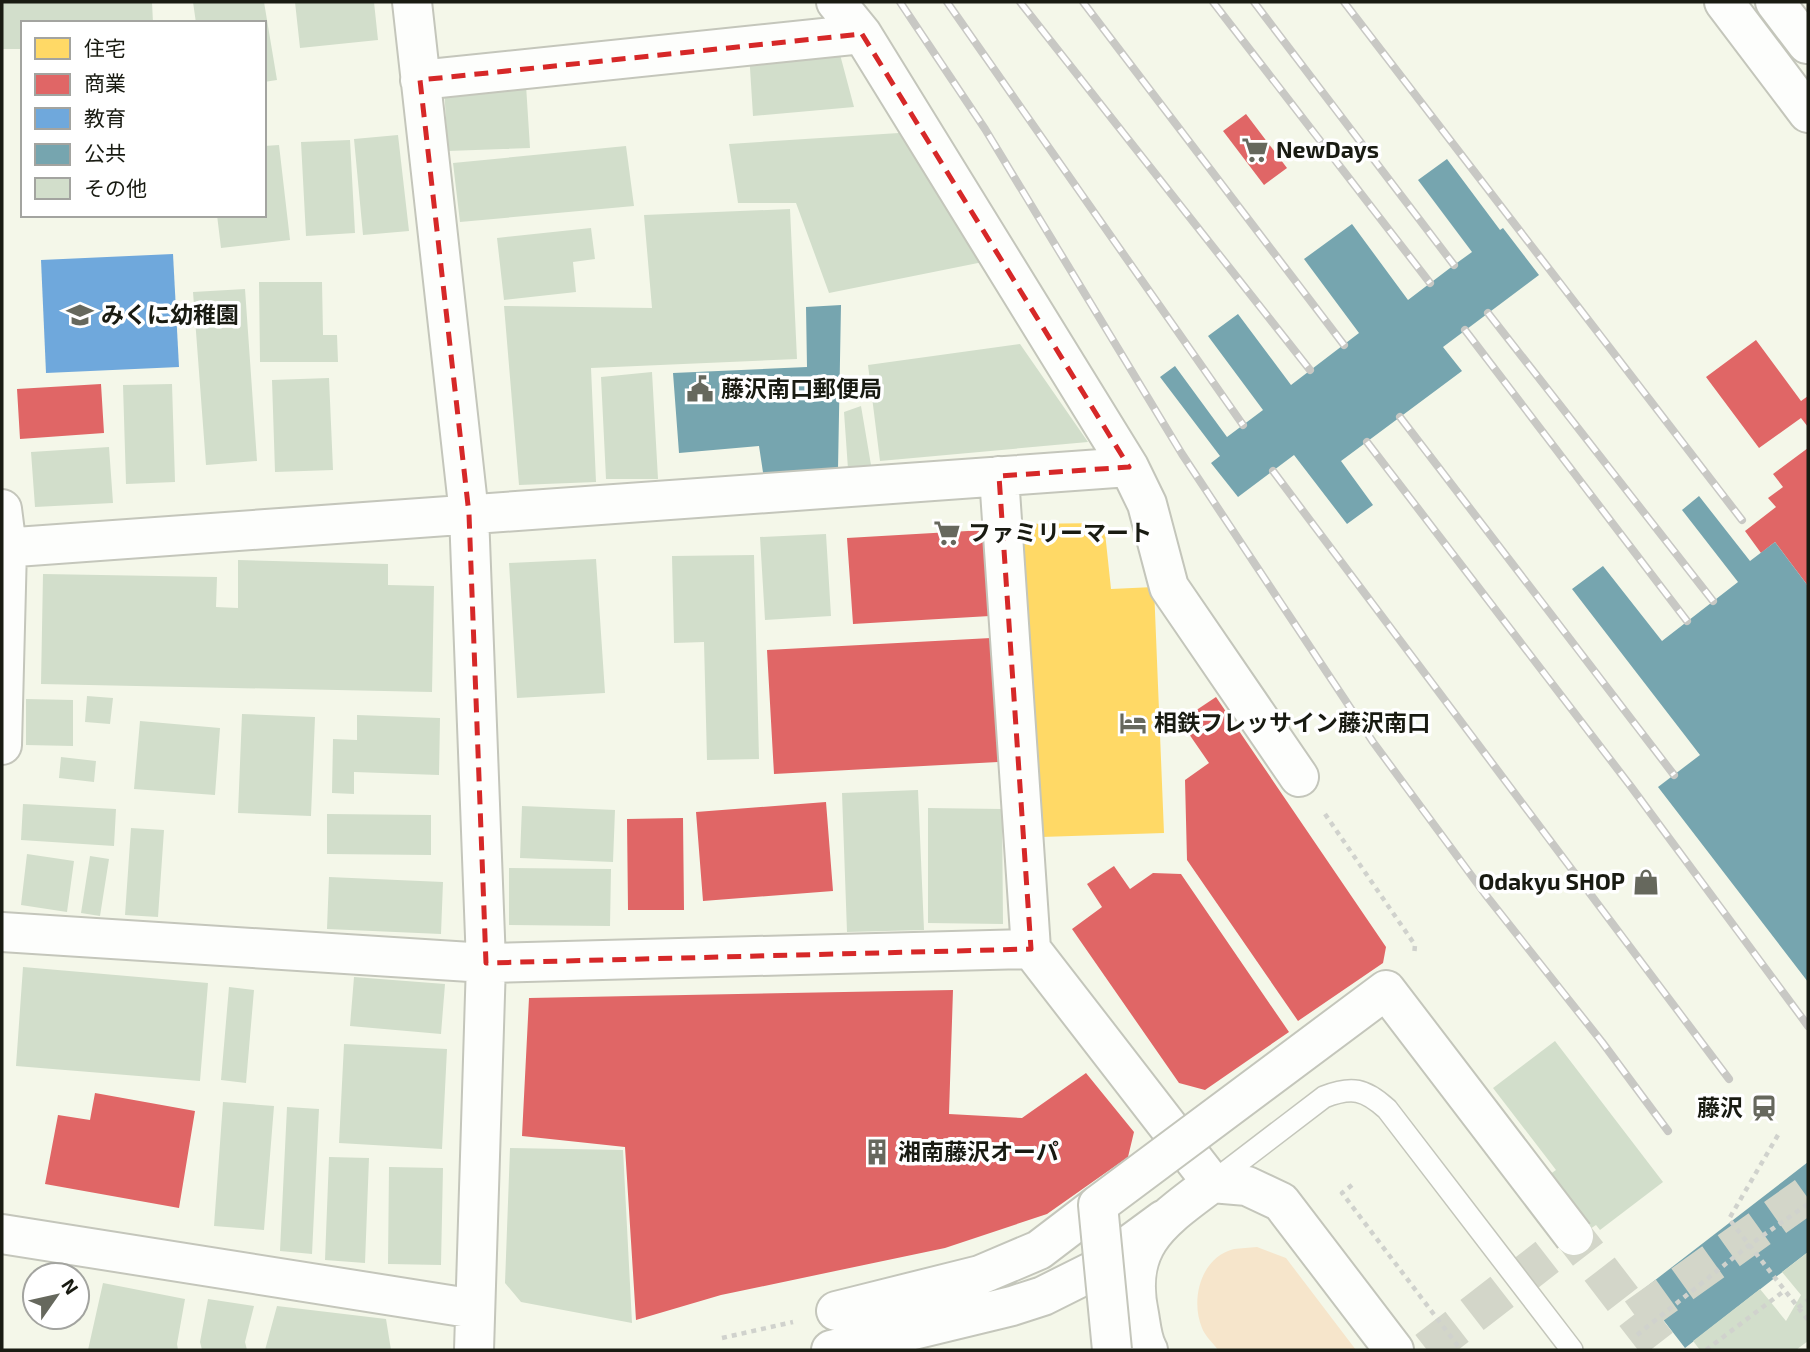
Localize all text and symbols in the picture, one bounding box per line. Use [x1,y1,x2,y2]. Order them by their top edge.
legend [21,21,266,217]
text: 住宅 [84,35,126,60]
text: 商業 [84,70,126,95]
text: 教育 [84,105,126,130]
supermarket icon: NewDays [1240,135,1270,165]
place label: NewDays [1276,135,1379,163]
text: 公共 [84,140,126,165]
text: その他 [84,175,147,200]
school or university icon: みくに幼稚園 [65,300,95,330]
place label: みくに幼稚園 [101,300,239,328]
public building icon: 藤沢南口郵便局 [685,374,715,404]
place label: 藤沢南口郵便局 [721,374,882,402]
supermarket icon: ファミリーマート [932,518,962,548]
place label: ファミリーマート [968,518,1152,546]
hotel icon: 相鉄フレッサイン藤沢南口 [1118,708,1148,738]
place label: 相鉄フレッサイン藤沢南口 [1154,708,1430,736]
place label: Odakyu SHOP [1478,867,1625,895]
shop icon: Odakyu SHOP [1631,867,1661,897]
place label: 藤沢 [1697,1093,1743,1121]
station icon: 藤沢 [1749,1093,1779,1123]
building icon: 湘南藤沢オーパ [862,1137,892,1167]
place label: 湘南藤沢オーパ [898,1137,1059,1165]
north arrow [21,1261,91,1331]
text: N [57,1274,84,1298]

